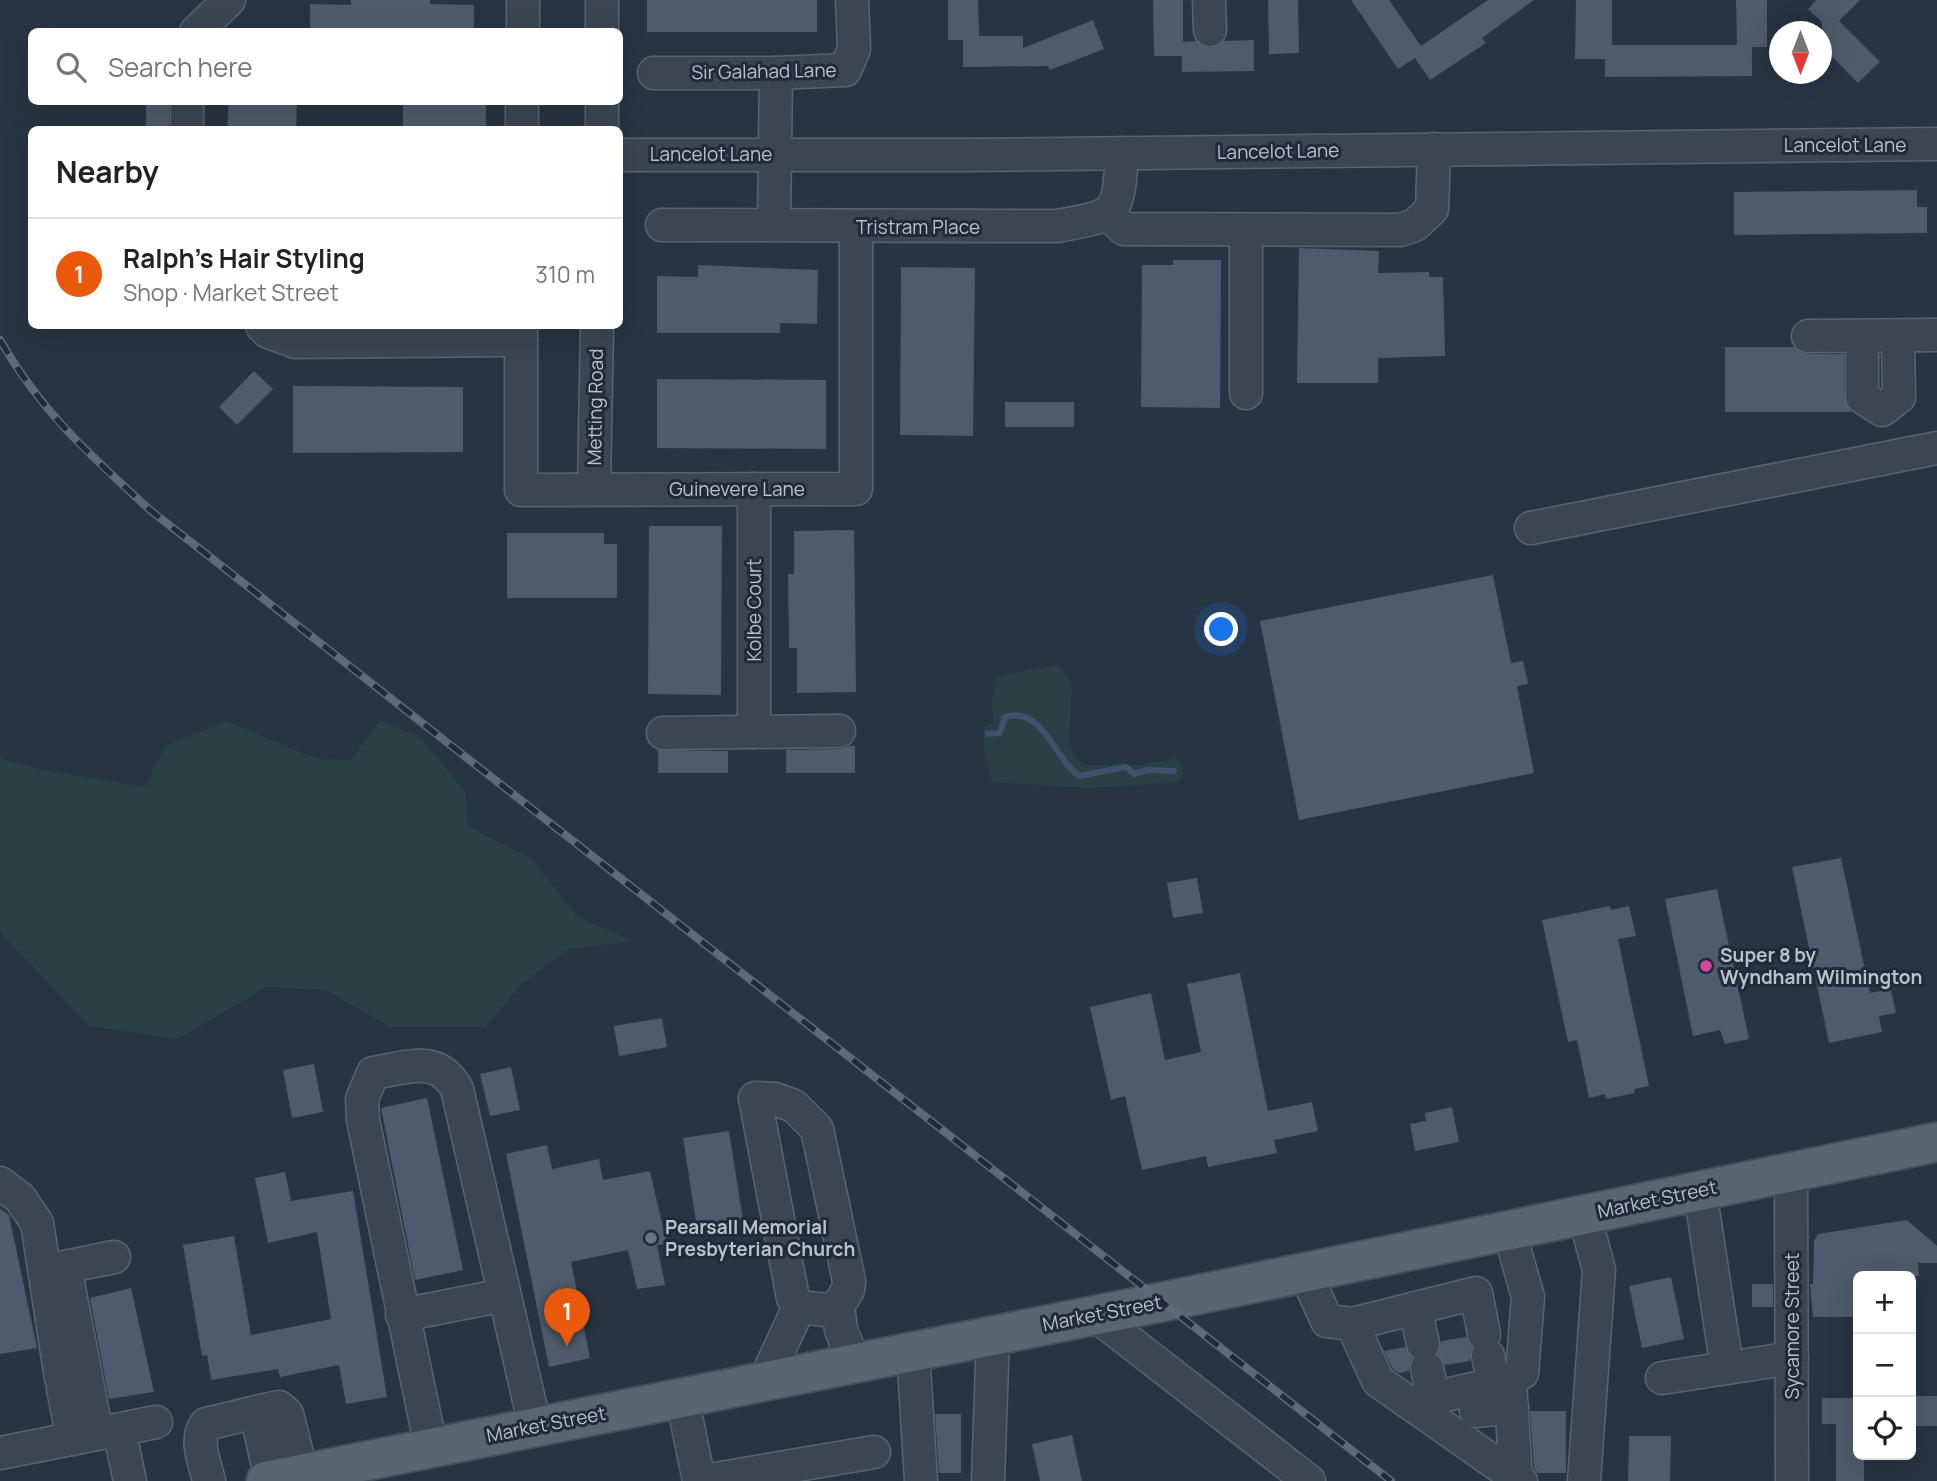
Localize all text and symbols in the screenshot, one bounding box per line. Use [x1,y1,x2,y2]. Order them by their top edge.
north arrow [1769,21,1832,84]
search box [28,28,623,105]
icon: search [52,48,90,86]
text: Search here [108,49,253,85]
street label: Sir Galahad Lane [691,57,837,85]
street label: Lancelot Lane [1784,132,1906,158]
street label: Lancelot Lane [1217,137,1339,165]
street label: Lancelot Lane [650,141,772,167]
text: Nearby [56,151,159,192]
street label: Tristram Place [856,214,980,240]
text: Ralph's Hair Styling [123,240,365,276]
text: 1 [74,258,84,290]
text: 310 m [535,258,595,290]
text: Shop · Market Street [123,276,339,308]
street label: Metting Road [581,348,609,466]
street label: Guinevere Lane [669,476,805,502]
street label: Kolbe Court [741,559,767,661]
your location [1204,612,1238,646]
place label: Super 8 by Wyndham Wilmington [1720,942,1922,990]
marker: Super 8 by Wyndham Wilmington [1698,958,1714,974]
street label: Market Street [1595,1174,1719,1224]
place label: Pearsall Memorial Presbyterian Church [665,1214,855,1262]
marker: Pearsall Memorial Presbyterian Church [643,1230,659,1246]
street label: Sycamore Street [1779,1253,1805,1399]
map controls [1853,1271,1916,1460]
button: + [1853,1271,1916,1334]
pin: 1 [544,1288,590,1346]
street label: Market Street [1040,1289,1164,1337]
button: − [1853,1334,1916,1397]
button: locate [1853,1397,1916,1460]
street label: Market Street [484,1400,608,1448]

